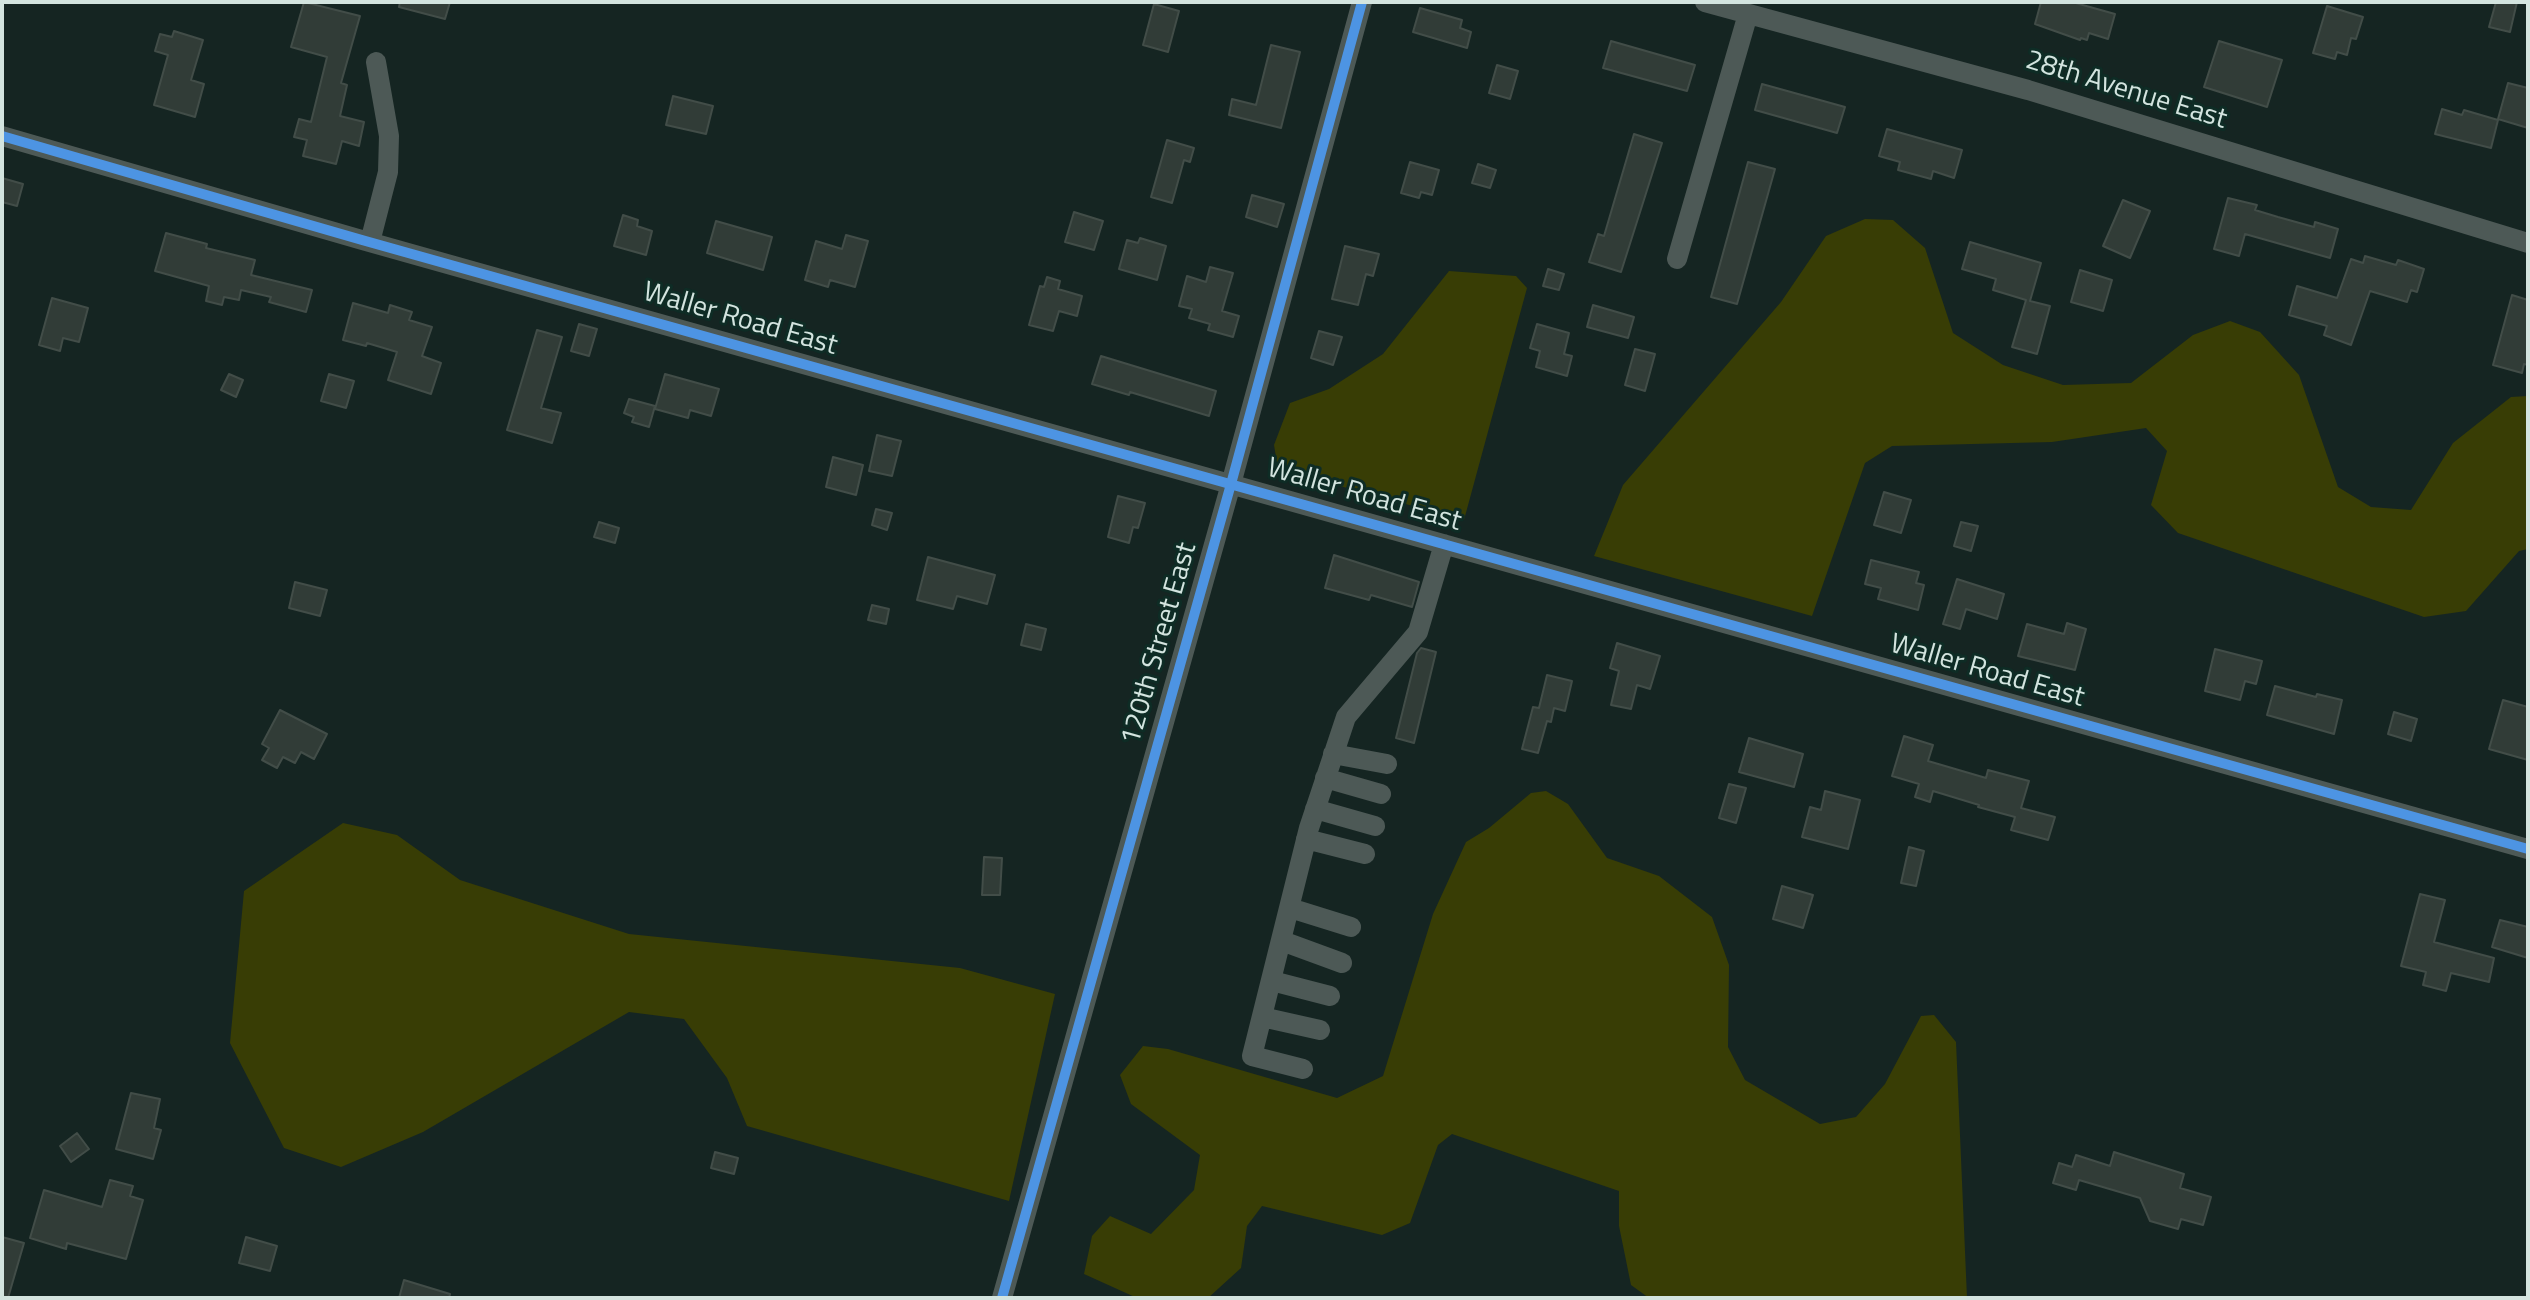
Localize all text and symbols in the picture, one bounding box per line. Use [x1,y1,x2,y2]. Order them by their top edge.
street label: 28th Avenue East [2021,44,2231,138]
street label: Waller Road East [639,276,841,364]
street label: Waller Road East [1263,452,1465,540]
street label: 120th Street East [1115,539,1205,749]
street label: Waller Road East [1886,628,2088,716]

